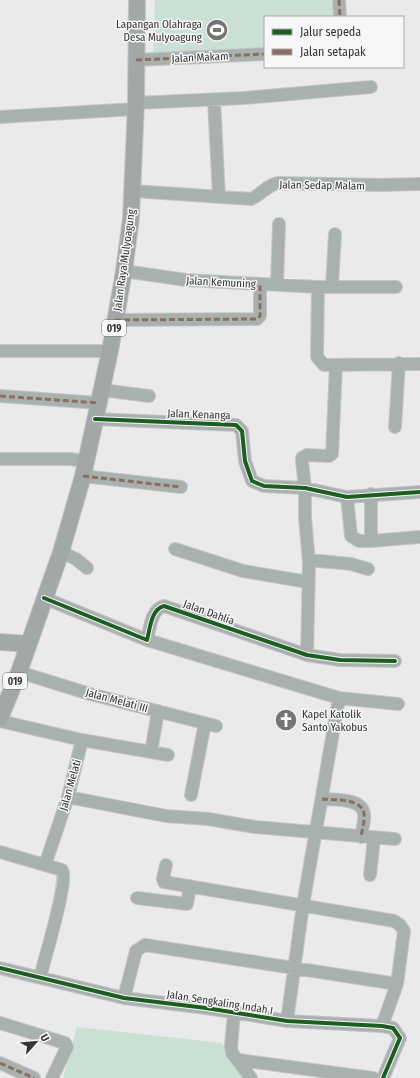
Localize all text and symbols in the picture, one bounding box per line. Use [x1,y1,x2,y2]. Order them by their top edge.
legend [264,16,404,68]
sports icon: Lapangan Olahraga Desa Mulyoagung [204,17,230,43]
place label: Lapangan Olahraga Desa Mulyoagung [116,18,203,44]
text: Jalur sepeda [300,25,361,39]
text: Jalan setapak [300,45,366,59]
street label: Jalan Makam [171,50,229,65]
street label: Jalan Sedap Malam [279,178,365,193]
street label: Jalan Raya Mulyoagung [111,207,138,312]
street label: Jalan Kemuning [186,274,257,291]
road number: 019 [102,320,126,336]
street label: Jalan Kenanga [167,407,231,422]
street label: Jalan Dahlia [181,597,236,628]
road number: 019 [3,673,27,689]
street label: Jalan Melati III [84,686,149,715]
church icon: Kapel Katolik Santo Yakobus [273,707,299,733]
place label: Kapel Katolik Santo Yakobus [302,708,368,734]
street label: Jalan Melati [57,758,84,812]
street label: Jalan Sengkaling Indah I [166,988,274,1017]
north arrow [16,1022,56,1062]
text: U [37,1032,52,1044]

